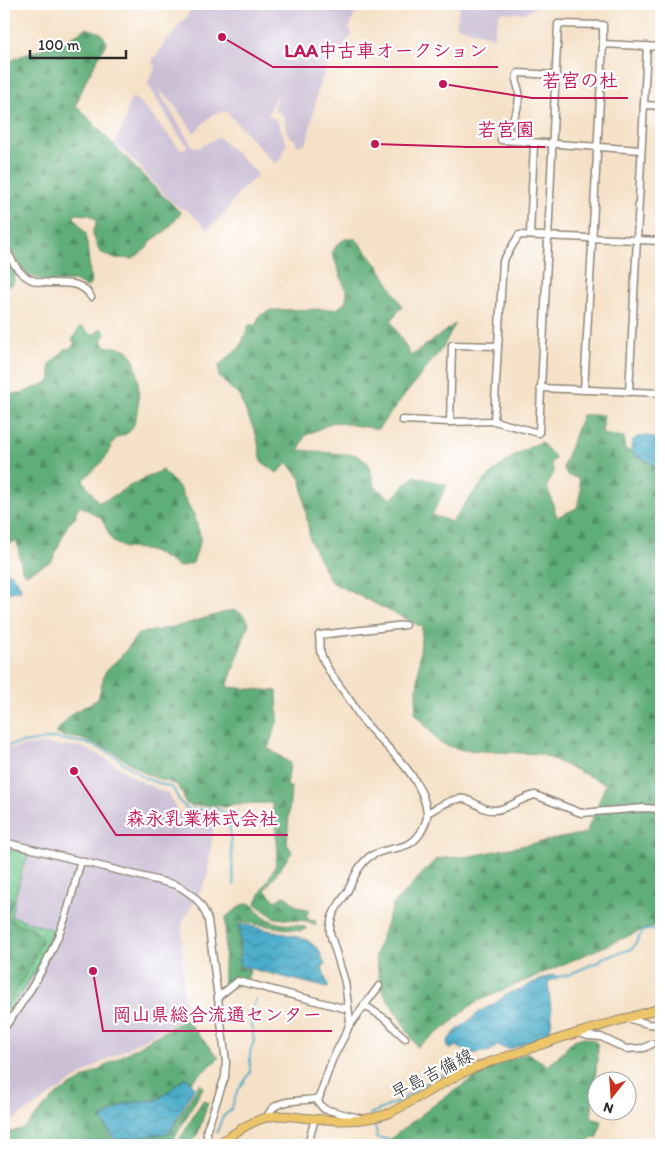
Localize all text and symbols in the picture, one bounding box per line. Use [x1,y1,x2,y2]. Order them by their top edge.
scale bar [30,28,126,60]
callout: LAA中古車オークション [273,33,498,67]
text: 100 m [38,36,80,54]
text: LAA中古車オークション [284,39,488,62]
callout: 若宮の杜 [532,64,628,98]
text: 若宮の杜 [542,69,618,92]
callout: 若宮園 [468,113,545,147]
text: 若宮園 [477,118,535,141]
callout: 森永乳業株式会社 [116,801,288,835]
text: 森永乳業株式会社 [126,807,278,830]
callout: 岡山県総合流通センター [103,997,332,1031]
text: 岡山県総合流通センター [112,1003,322,1026]
street label: 早島吉備線 [387,1044,477,1104]
north arrow [588,1072,638,1122]
text: N [601,1098,615,1117]

